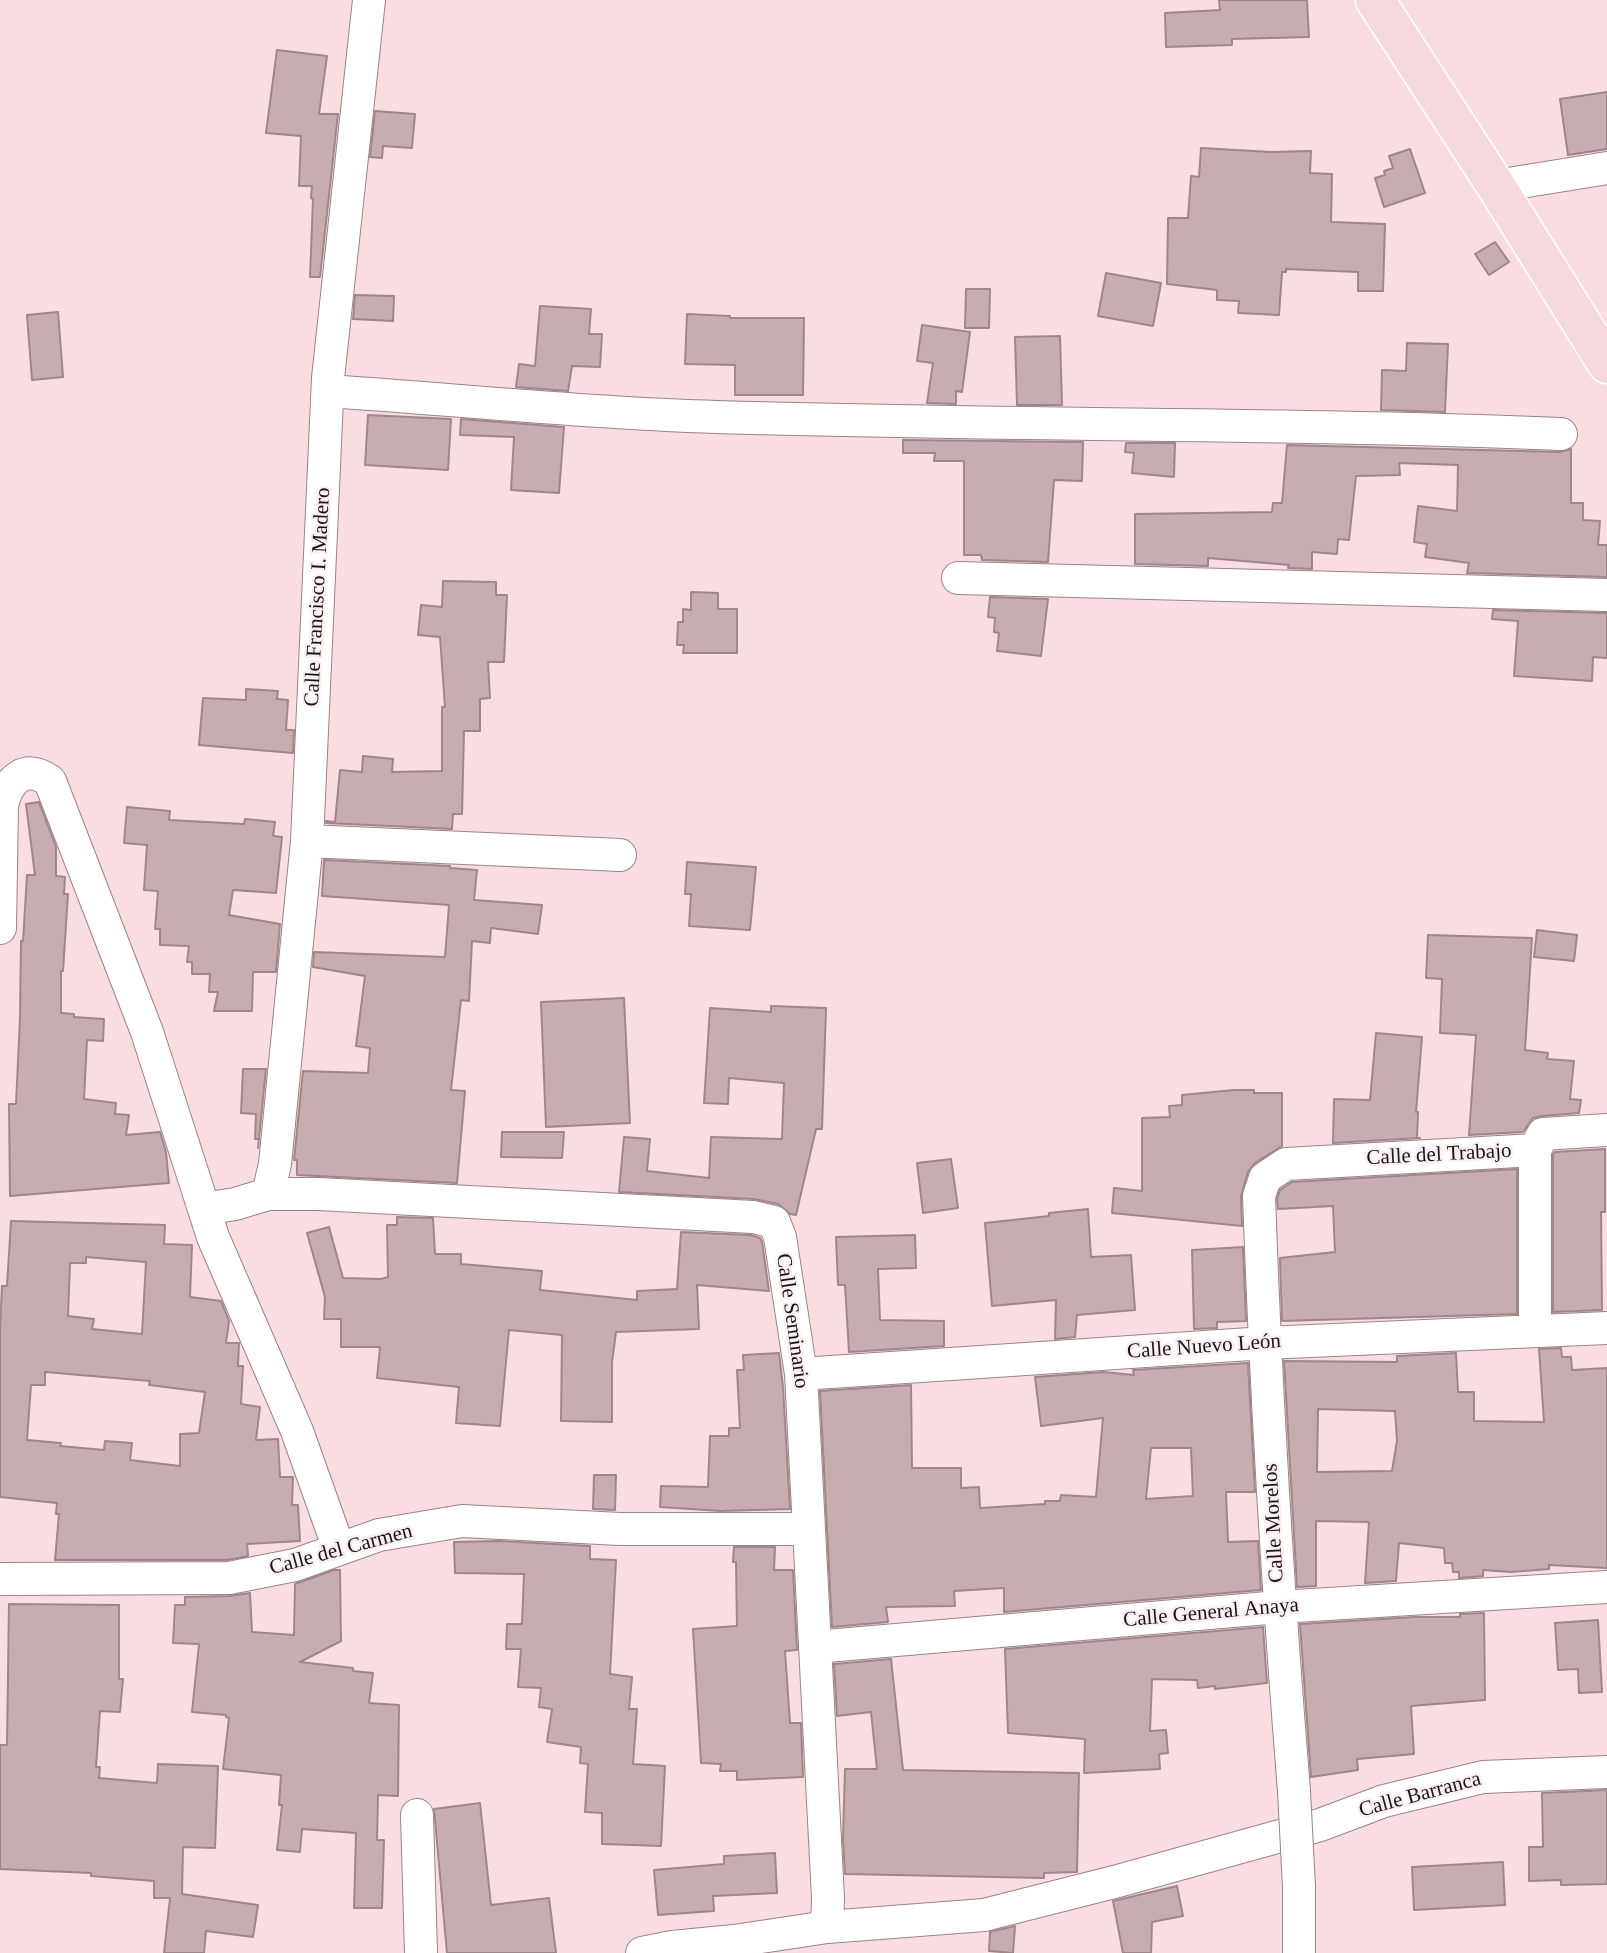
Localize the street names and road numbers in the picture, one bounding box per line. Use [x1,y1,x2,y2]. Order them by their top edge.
street label: Calle Francisco I. Madero [300,487,336,707]
street label: Calle del Trabajo [1366,1139,1512,1171]
street label: Calle Seminario [770,1252,814,1390]
street label: Calle Nuevo León [1126,1329,1282,1365]
street label: Calle Morelos [1258,1463,1290,1583]
street label: Calle del Carmen [267,1519,415,1581]
street label: Calle General Anaya [1122,1593,1300,1633]
street label: Calle Barranca [1356,1767,1484,1823]

